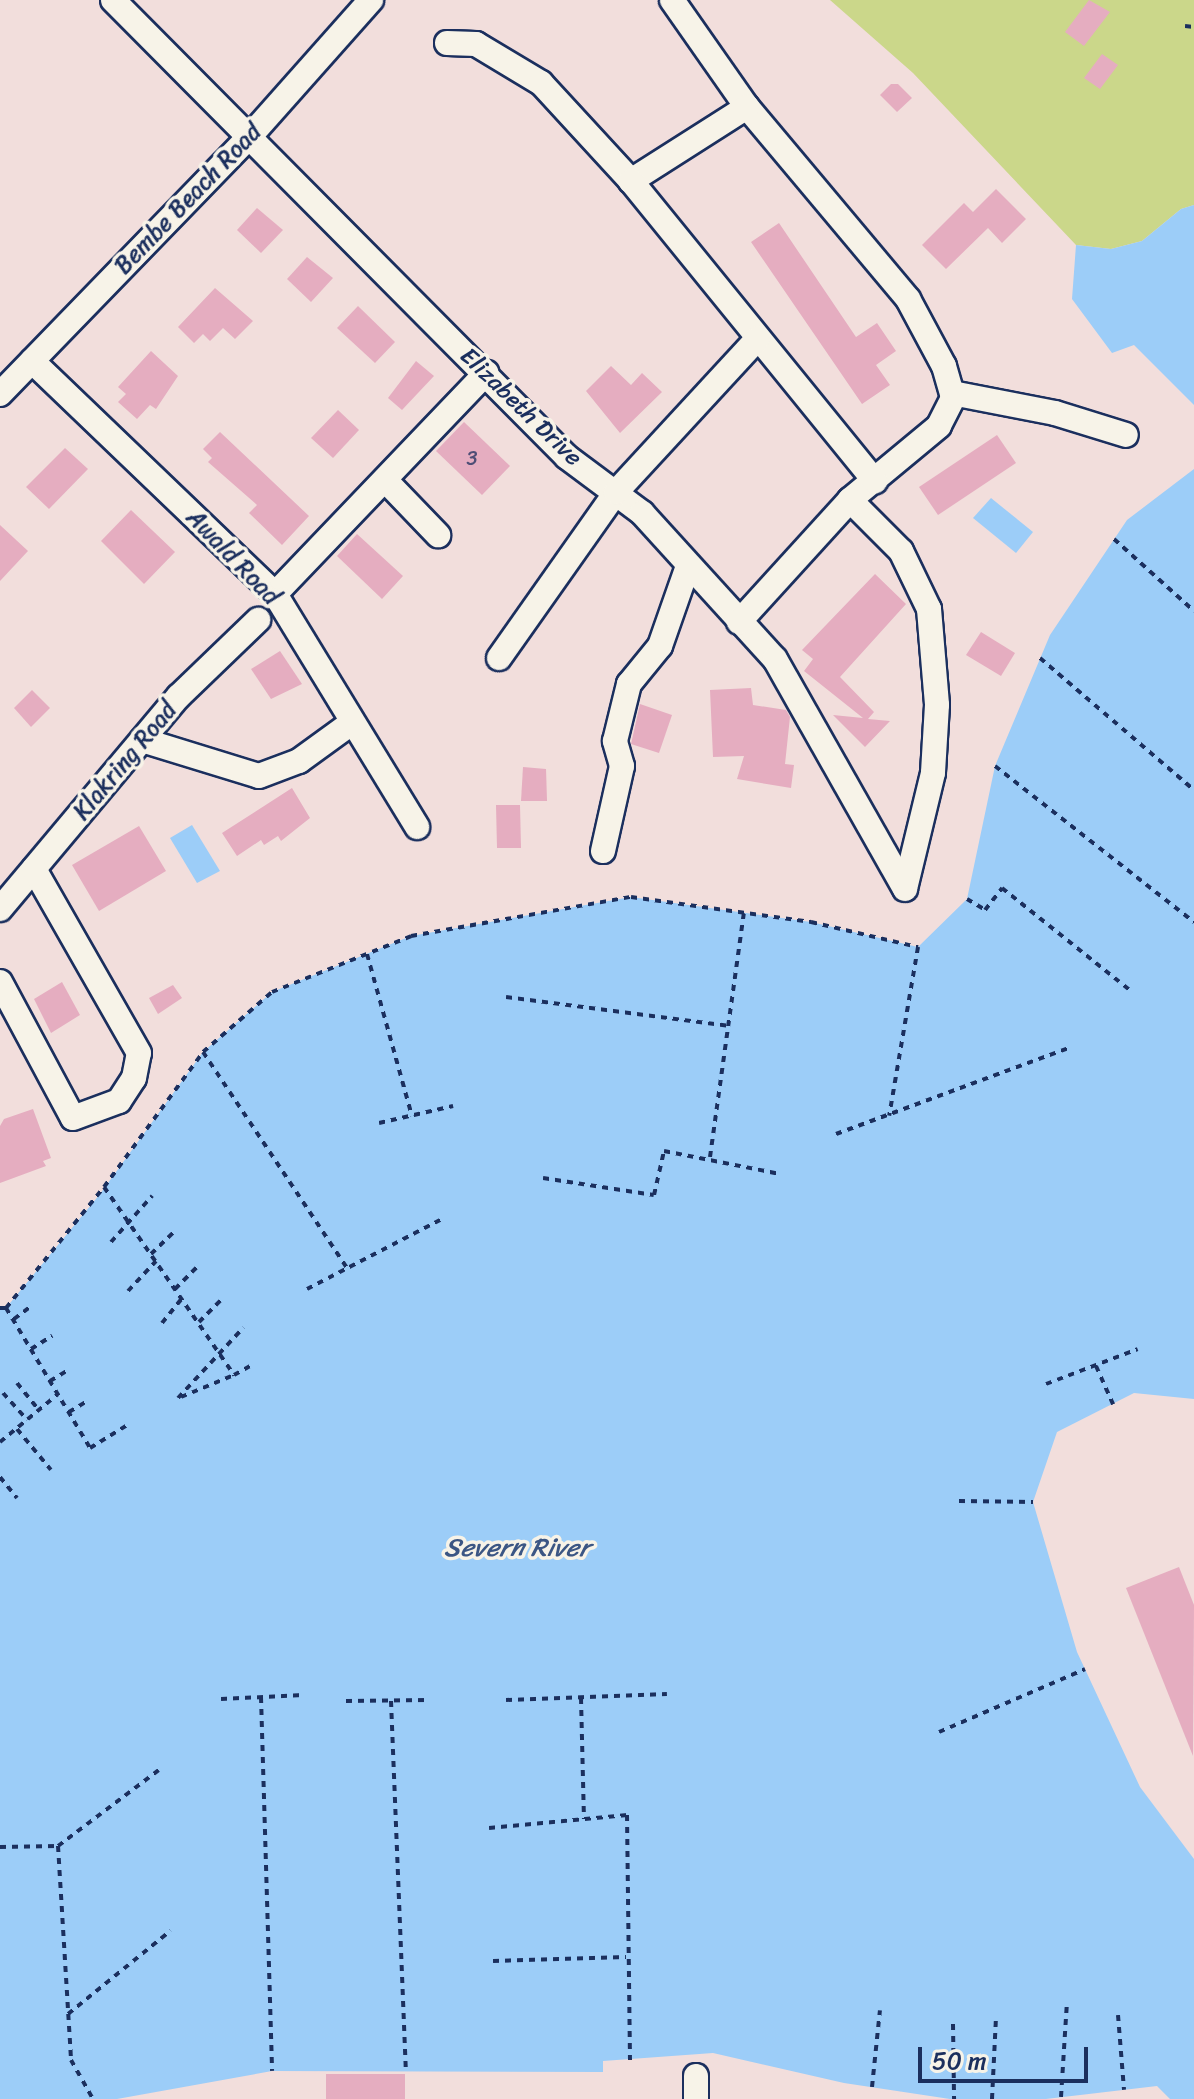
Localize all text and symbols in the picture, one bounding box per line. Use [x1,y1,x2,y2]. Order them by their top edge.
street label: Bembe Beach Road [108,117,268,281]
street label: Elizabeth Drive [454,342,588,472]
house number: 3 [467,446,477,470]
street label: Awald Road [180,503,286,611]
street label: Klakring Road [67,696,183,826]
water label: Severn River [444,1532,590,1564]
scale bar [922,2031,1092,2081]
text: 50 m [932,2040,987,2082]

